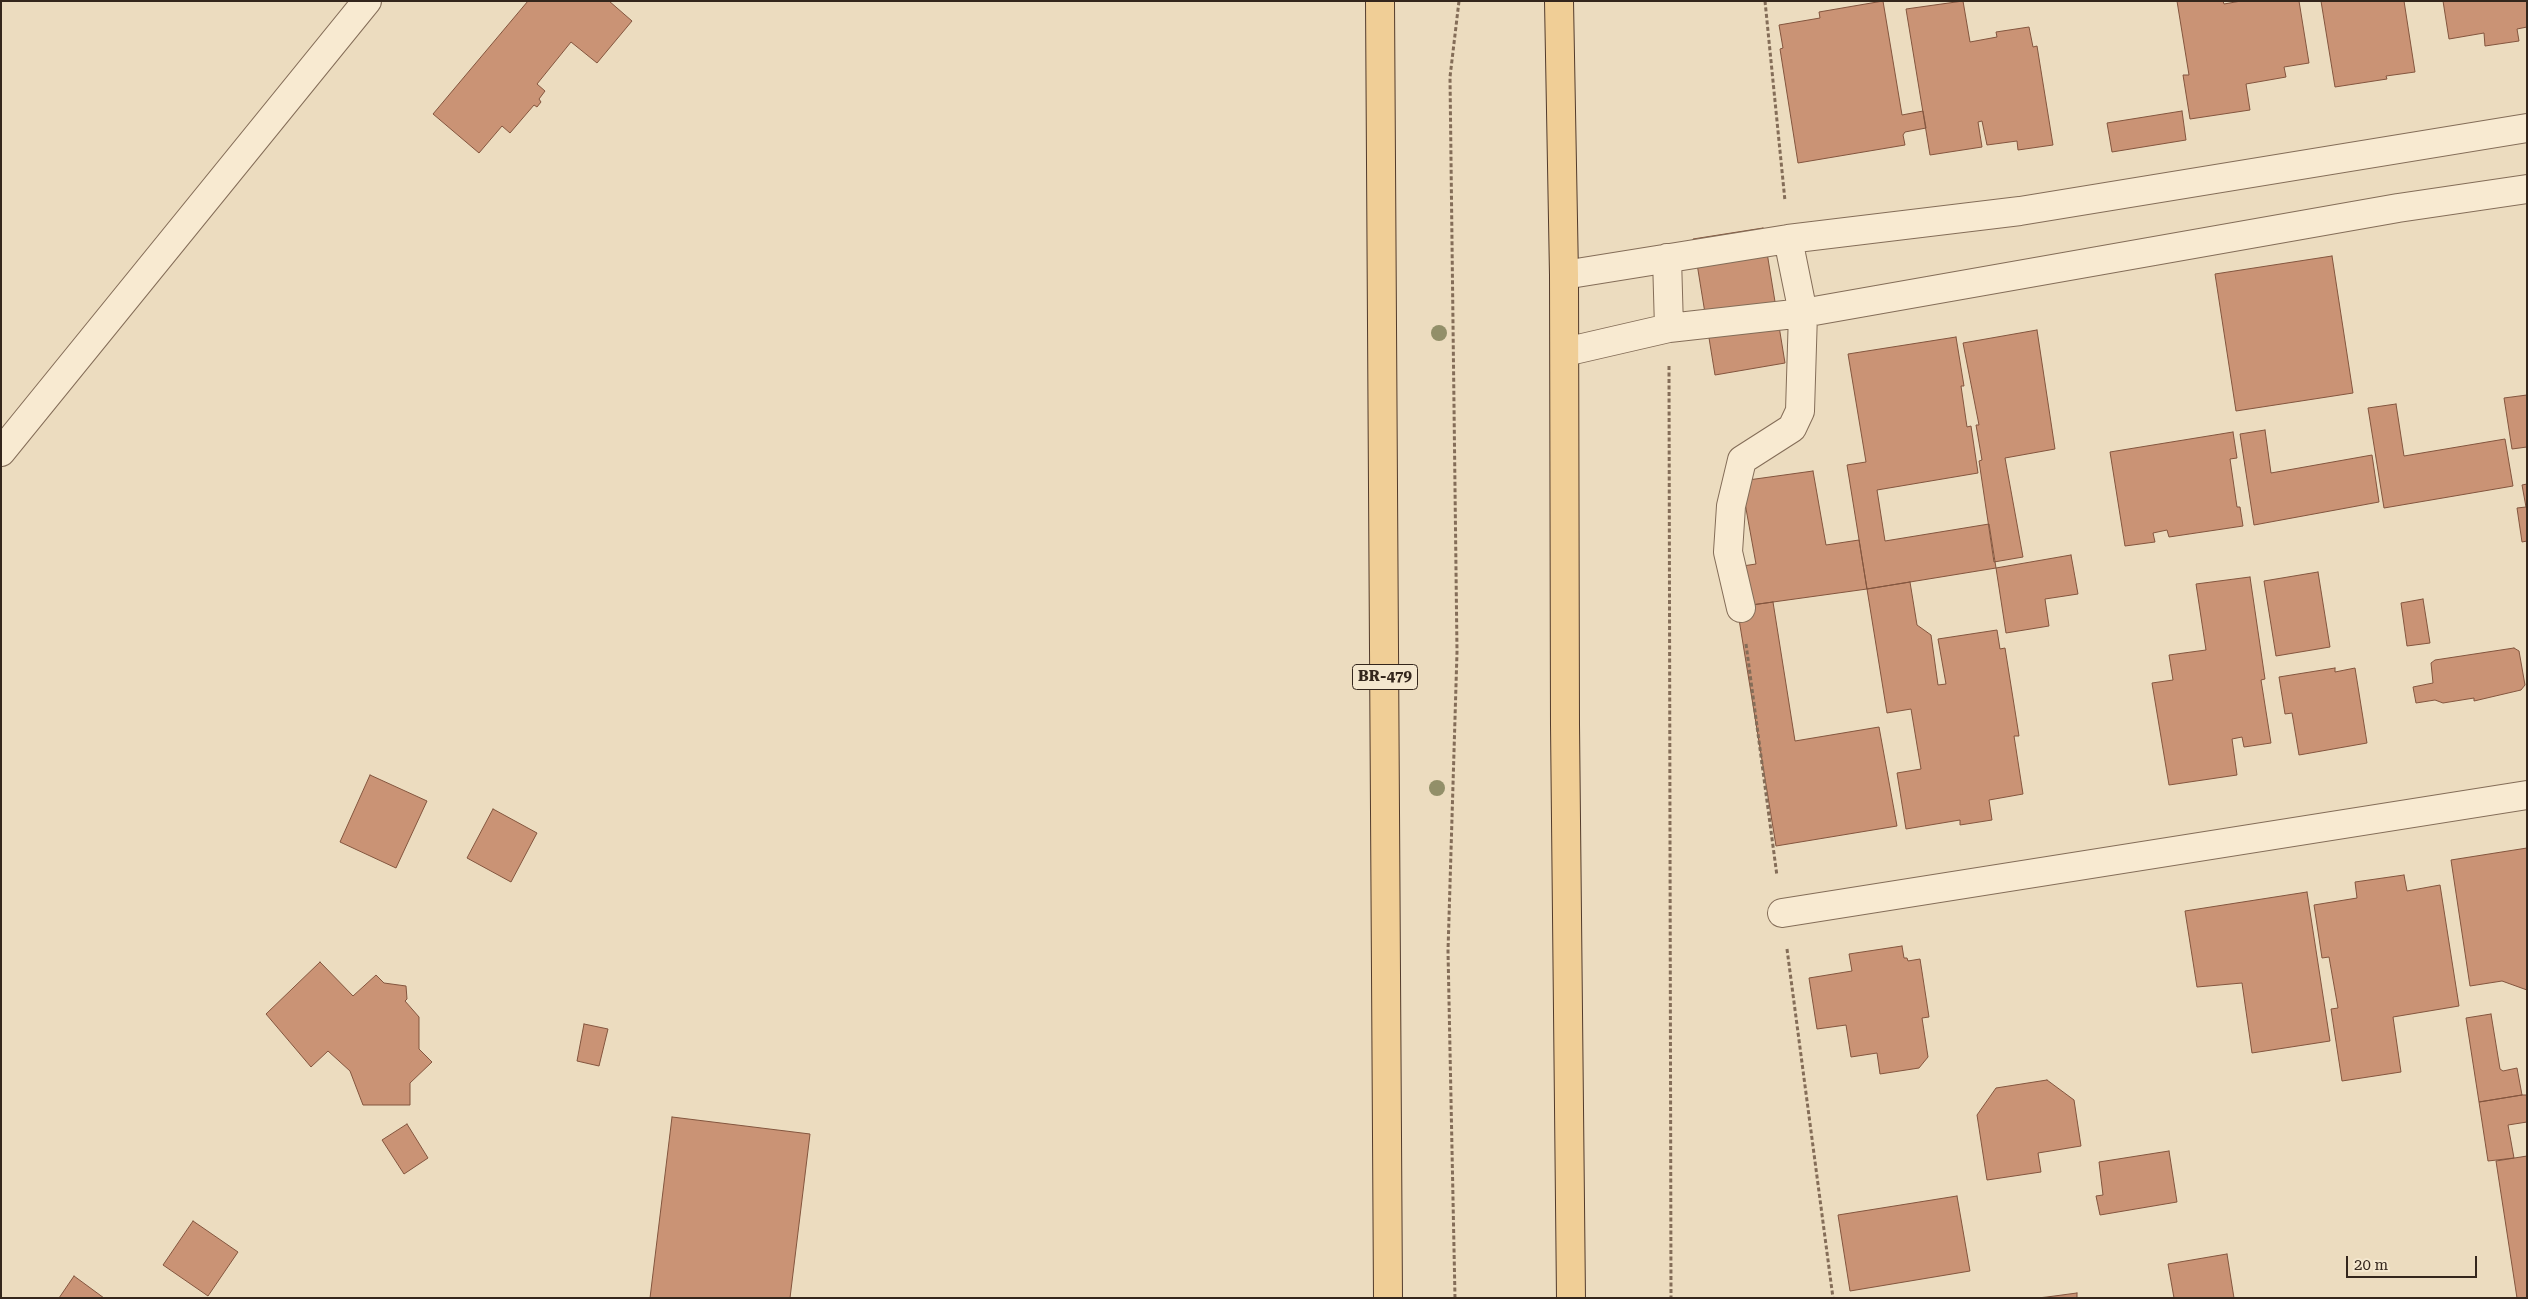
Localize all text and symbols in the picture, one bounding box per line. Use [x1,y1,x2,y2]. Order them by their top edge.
road number: BR-479 [1352,664,1418,690]
scale bar [2348,1246,2479,1278]
text: 20 m [2354,1256,2388,1274]

